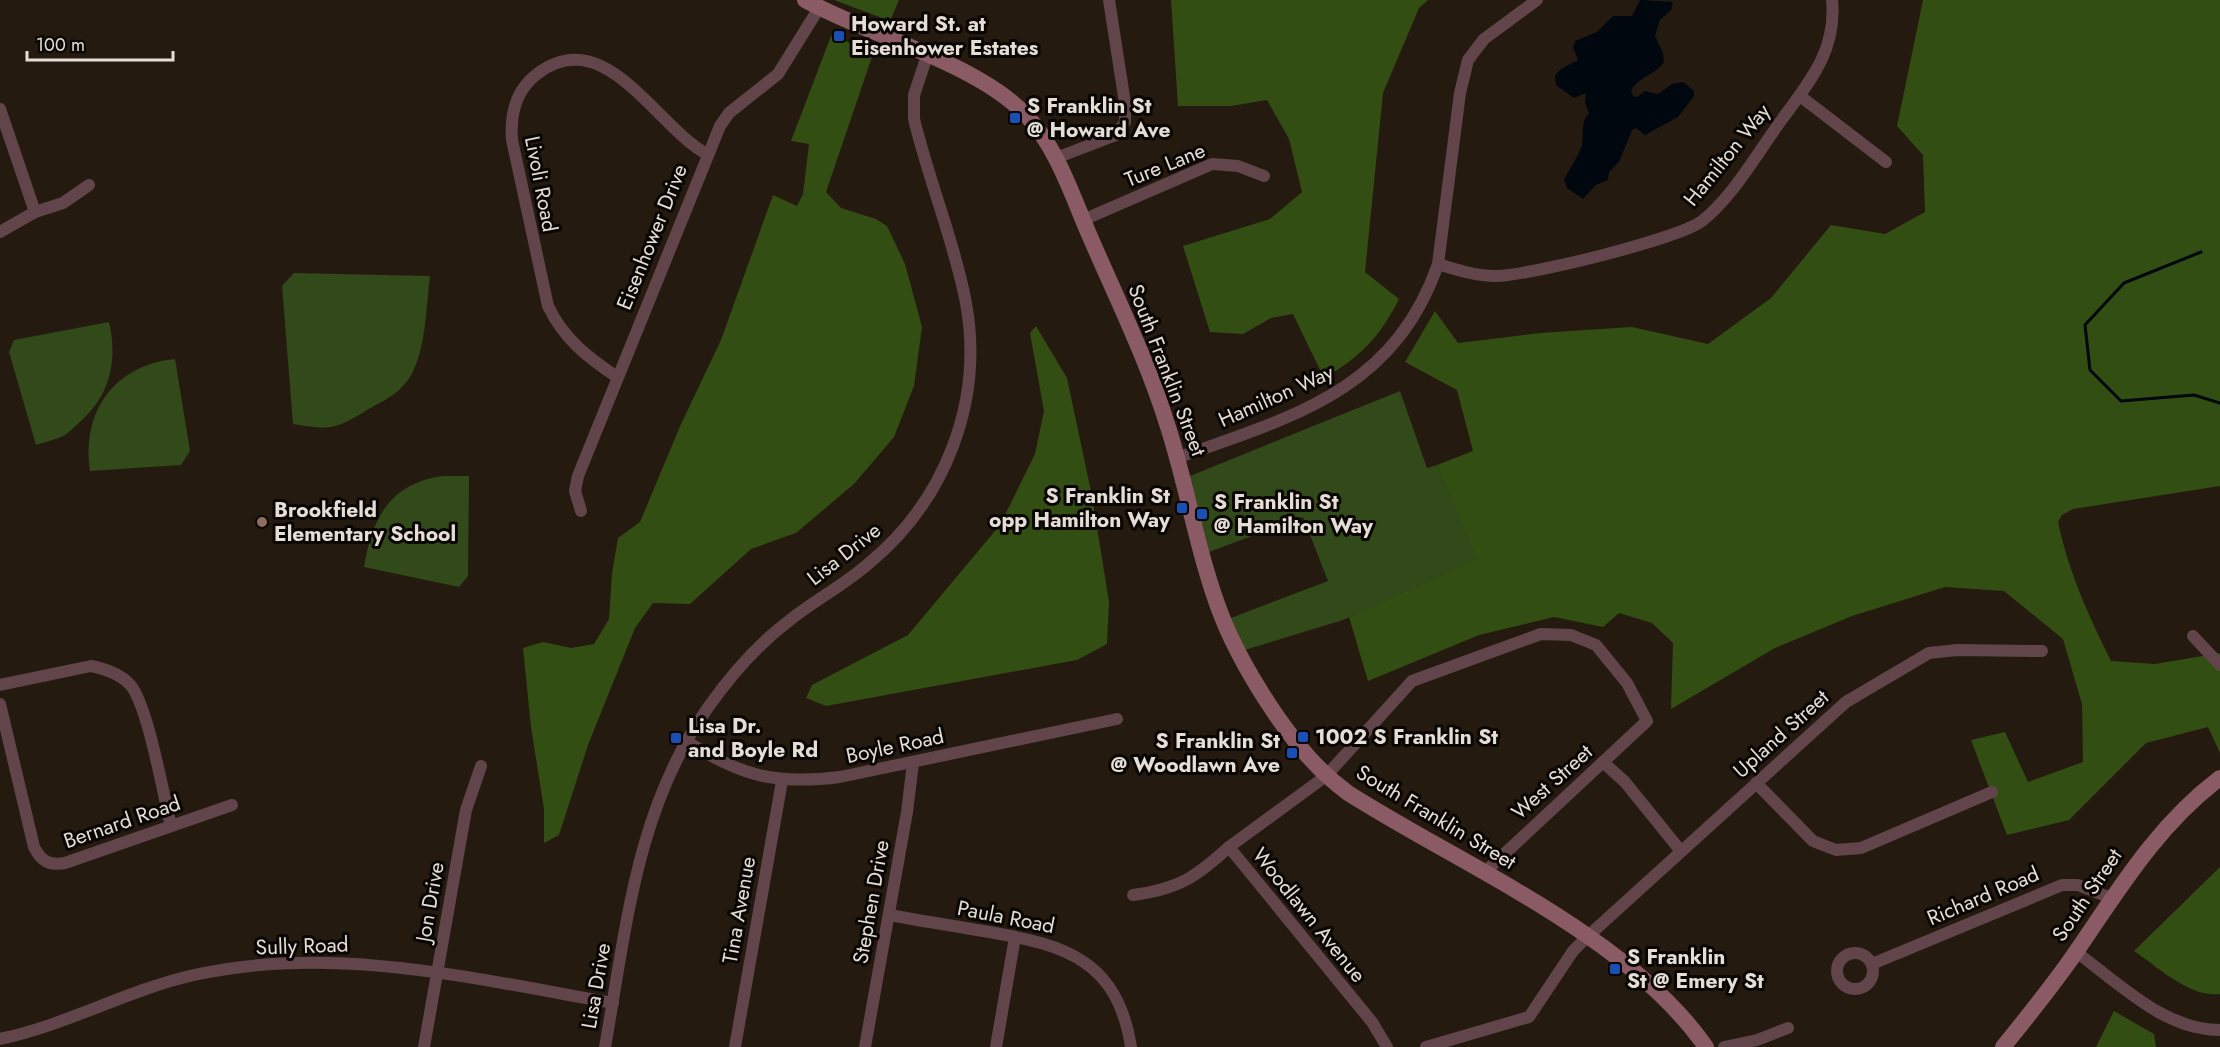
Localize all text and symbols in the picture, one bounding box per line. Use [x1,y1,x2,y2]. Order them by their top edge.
place label: Howard St. at Eisenhower Estates [851,9,1039,63]
scale bar [27,24,172,62]
marker: Howard St. at Eisenhower Estates [832,29,846,43]
text: 100 m [36,32,85,58]
place label: S Franklin St @ Howard Ave [1027,91,1170,145]
street label: Hamilton Way [1676,97,1778,212]
marker: S Franklin St @ Howard Ave [1008,111,1022,125]
street label: Livoli Road [517,133,565,235]
street label: Ture Lane [1120,135,1210,195]
street label: Eisenhower Drive [609,160,695,314]
street label: South Franklin Street [1120,280,1214,460]
street label: Hamilton Way [1213,357,1339,435]
place label: S Franklin St opp Hamilton Way [989,481,1171,535]
place label: S Franklin St @ Hamilton Way [1214,487,1374,541]
place label: Brookfield Elementary School [274,495,456,549]
marker: S Franklin St opp Hamilton Way [1175,501,1189,515]
marker: S Franklin St @ Hamilton Way [1195,507,1209,521]
marker: Brookfield Elementary School [255,515,269,529]
street label: Lisa Drive [801,515,887,592]
street label: Upland Street [1727,683,1835,785]
place label: Lisa Dr. and Boyle Rd [688,711,818,765]
street label: Boyle Road [843,721,947,771]
place label: 1002 S Franklin St [1315,722,1498,752]
place label: S Franklin St @ Woodlawn Ave [1111,726,1280,780]
marker: 1002 S Franklin St [1296,730,1310,744]
marker: Lisa Dr. and Boyle Rd [669,731,683,745]
street label: West Street [1505,737,1599,827]
marker: S Franklin St @ Woodlawn Ave [1285,746,1299,760]
street label: South Franklin Street [1350,757,1522,877]
street label: Bernard Road [60,788,184,856]
street label: Stephen Drive [845,838,897,966]
street label: Woodlawn Avenue [1245,841,1373,989]
street label: South Street [2045,842,2129,948]
street label: Tina Avenue [715,854,763,966]
street label: Richard Road [1922,859,2044,933]
street label: Jon Drive [408,860,452,947]
street label: Paula Road [955,893,1057,941]
street label: Sully Road [255,929,349,963]
street label: Lisa Drive [574,941,618,1031]
place label: S Franklin St @ Emery St [1627,942,1764,996]
marker: S Franklin St @ Emery St [1608,962,1622,976]

